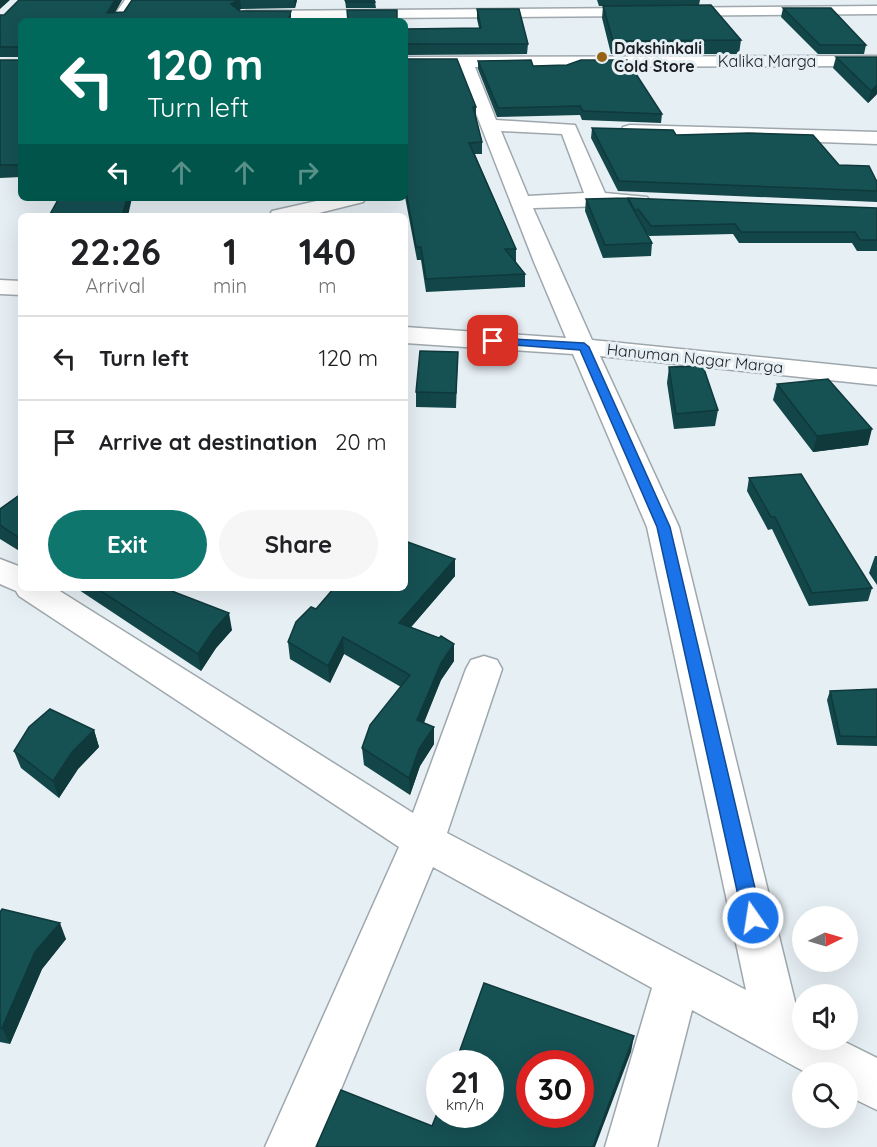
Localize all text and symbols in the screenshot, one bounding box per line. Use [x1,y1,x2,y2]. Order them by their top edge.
text: 120 m [147,38,264,91]
place label: Dakshinkali Cold Store [614,38,702,76]
icon: left [48,42,126,120]
marker: Dakshinkali Cold Store [595,50,609,64]
street label: Kalika Marga [718,51,816,71]
text: Turn left [147,90,249,124]
icon: left [102,156,135,189]
icon: ahead [165,156,198,189]
icon: ahead [228,156,261,189]
icon: right [291,156,324,189]
text: 22:26 [70,229,161,274]
text: 1 [223,229,237,274]
text: 140 [299,229,356,274]
text: Arrival [86,273,145,298]
text: min [213,273,247,298]
text: m [318,273,337,298]
pin [467,315,518,366]
icon: arrive [476,324,509,357]
street label: Hanuman Nagar Marga [606,339,784,377]
icon: left [48,342,81,375]
text: Turn left [99,344,189,372]
text: 120 m [319,344,378,372]
icon: arrive [48,426,81,459]
text: Arrive at destination [99,428,317,456]
text: 20 m [335,428,387,456]
button: Exit [48,510,207,579]
button: Share [219,510,378,579]
position arrow [721,886,785,950]
north arrow [792,906,858,972]
map controls [792,906,858,1128]
button: sound [792,984,858,1050]
speed limit sign: 30 [516,1050,594,1128]
button: search [792,1062,858,1128]
text: 21 [451,1063,479,1101]
text: km/h [446,1095,484,1114]

